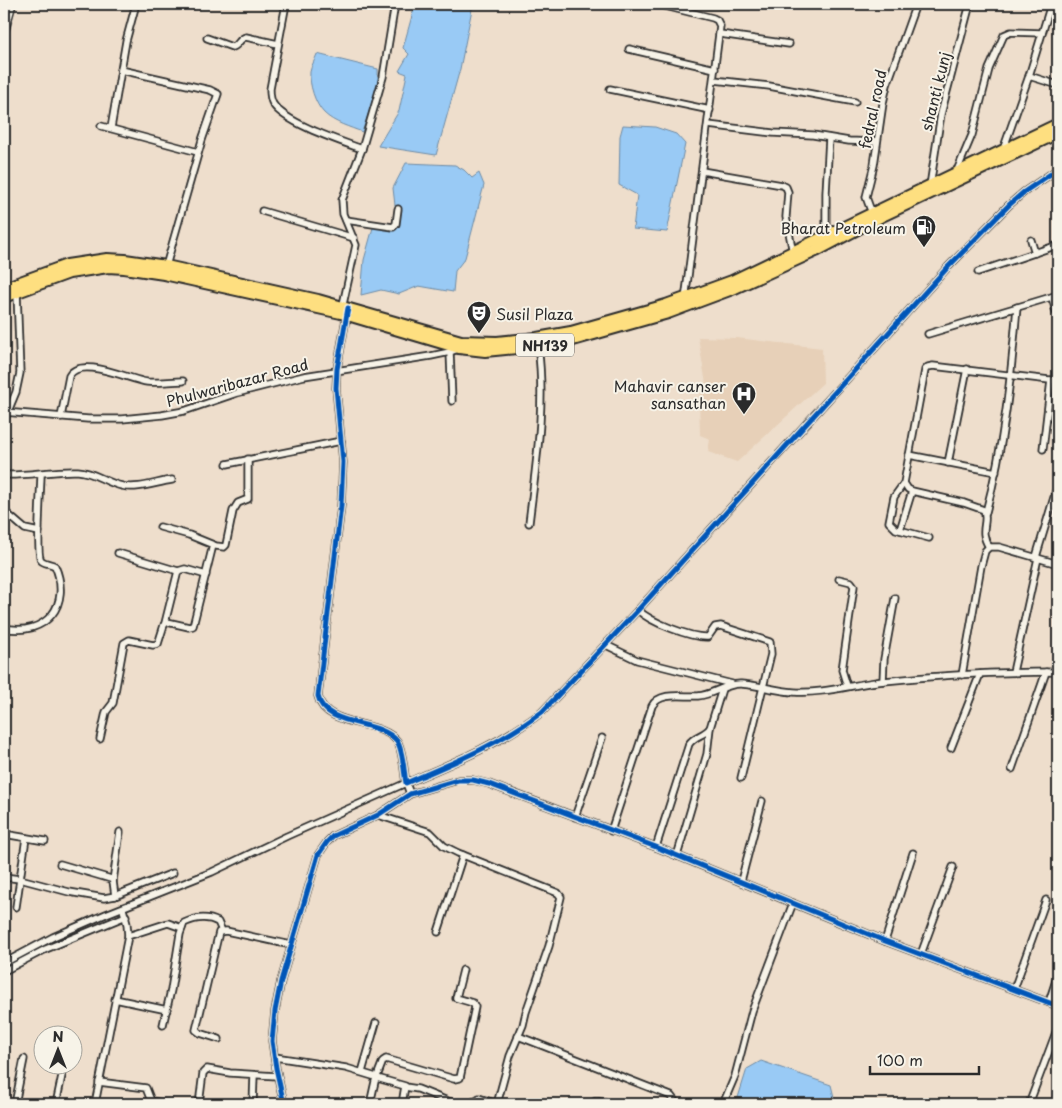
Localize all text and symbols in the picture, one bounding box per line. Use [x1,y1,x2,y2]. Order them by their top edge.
street label: shanti kunj [914,49,956,133]
street label: fedral road [852,67,892,151]
fuel station icon: Bharat Petroleum [911,214,937,248]
place label: Bharat Petroleum [780,216,906,239]
theatre icon: Susil Plaza [466,300,492,334]
place label: Susil Plaza [496,302,574,325]
road number: NH139 [516,334,574,356]
street label: Phulwaribazar Road [163,352,311,412]
place label: Mahavir canser sansathan [614,374,726,414]
hospital icon: Mahavir canser sansathan [731,381,757,415]
north arrow [32,1026,82,1076]
text: N [52,1026,64,1047]
scale bar [870,1043,978,1075]
text: 100 m [877,1048,923,1071]

